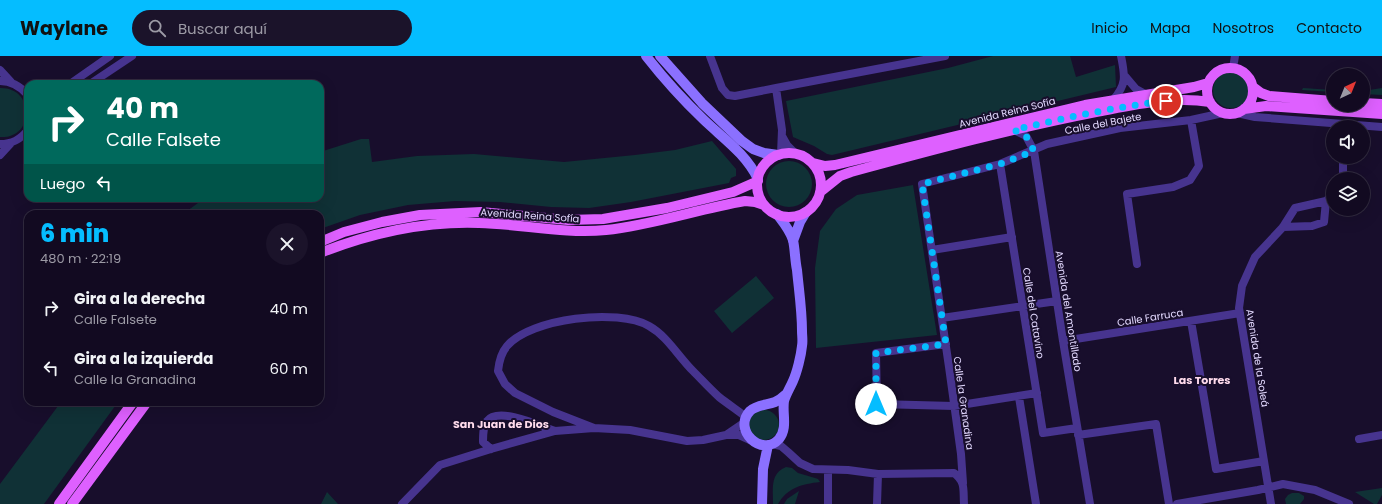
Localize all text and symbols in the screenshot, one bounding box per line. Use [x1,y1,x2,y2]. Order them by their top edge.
search box [132,10,412,46]
text: Waylane [20,15,108,42]
icon: search [146,17,168,39]
text: Buscar aquí [178,18,267,39]
text: Inicio [1091,18,1128,38]
text: Mapa [1150,18,1191,38]
text: Nosotros [1213,18,1274,38]
text: Contacto [1296,18,1362,38]
north arrow [1326,68,1370,112]
map controls [1326,68,1370,216]
pin [1149,84,1183,118]
text: 40 m [106,89,179,128]
icon: arrive [1155,90,1177,112]
street label: Avenida Reina Sofía [957,93,1057,132]
icon: right [40,96,92,148]
street label: Calle del Bajete [1063,109,1143,138]
button: sound [1326,120,1370,164]
text: Calle Falsete [106,127,221,152]
icon: left [93,172,115,194]
button: layers [1326,172,1370,216]
text: Luego [40,173,85,194]
street label: Avenida Reina Sofía [480,205,580,226]
text: 6 min [40,217,109,250]
button: close [266,223,308,265]
text: 480 m · 22:19 [40,249,121,268]
street label: Avenida del Amontillado [1052,249,1085,373]
street label: Calle del Catavino [1019,266,1048,360]
text: Gira a la derecha [74,288,205,309]
icon: right [40,297,62,319]
text: 40 m [270,298,308,319]
street label: Calle Farruca [1116,305,1184,330]
street label: Avenida de la Soleá [1242,308,1273,408]
text: Calle Falsete [74,310,157,329]
text: Gira a la izquierda [74,348,213,369]
street label: Calle la Granadina [950,355,977,451]
icon: left [40,357,62,379]
text: 60 m [270,358,308,379]
text: Calle la Granadina [74,370,196,389]
district label: Las Torres [1173,372,1231,388]
position arrow [855,383,897,425]
district label: San Juan de Dios [453,416,549,432]

